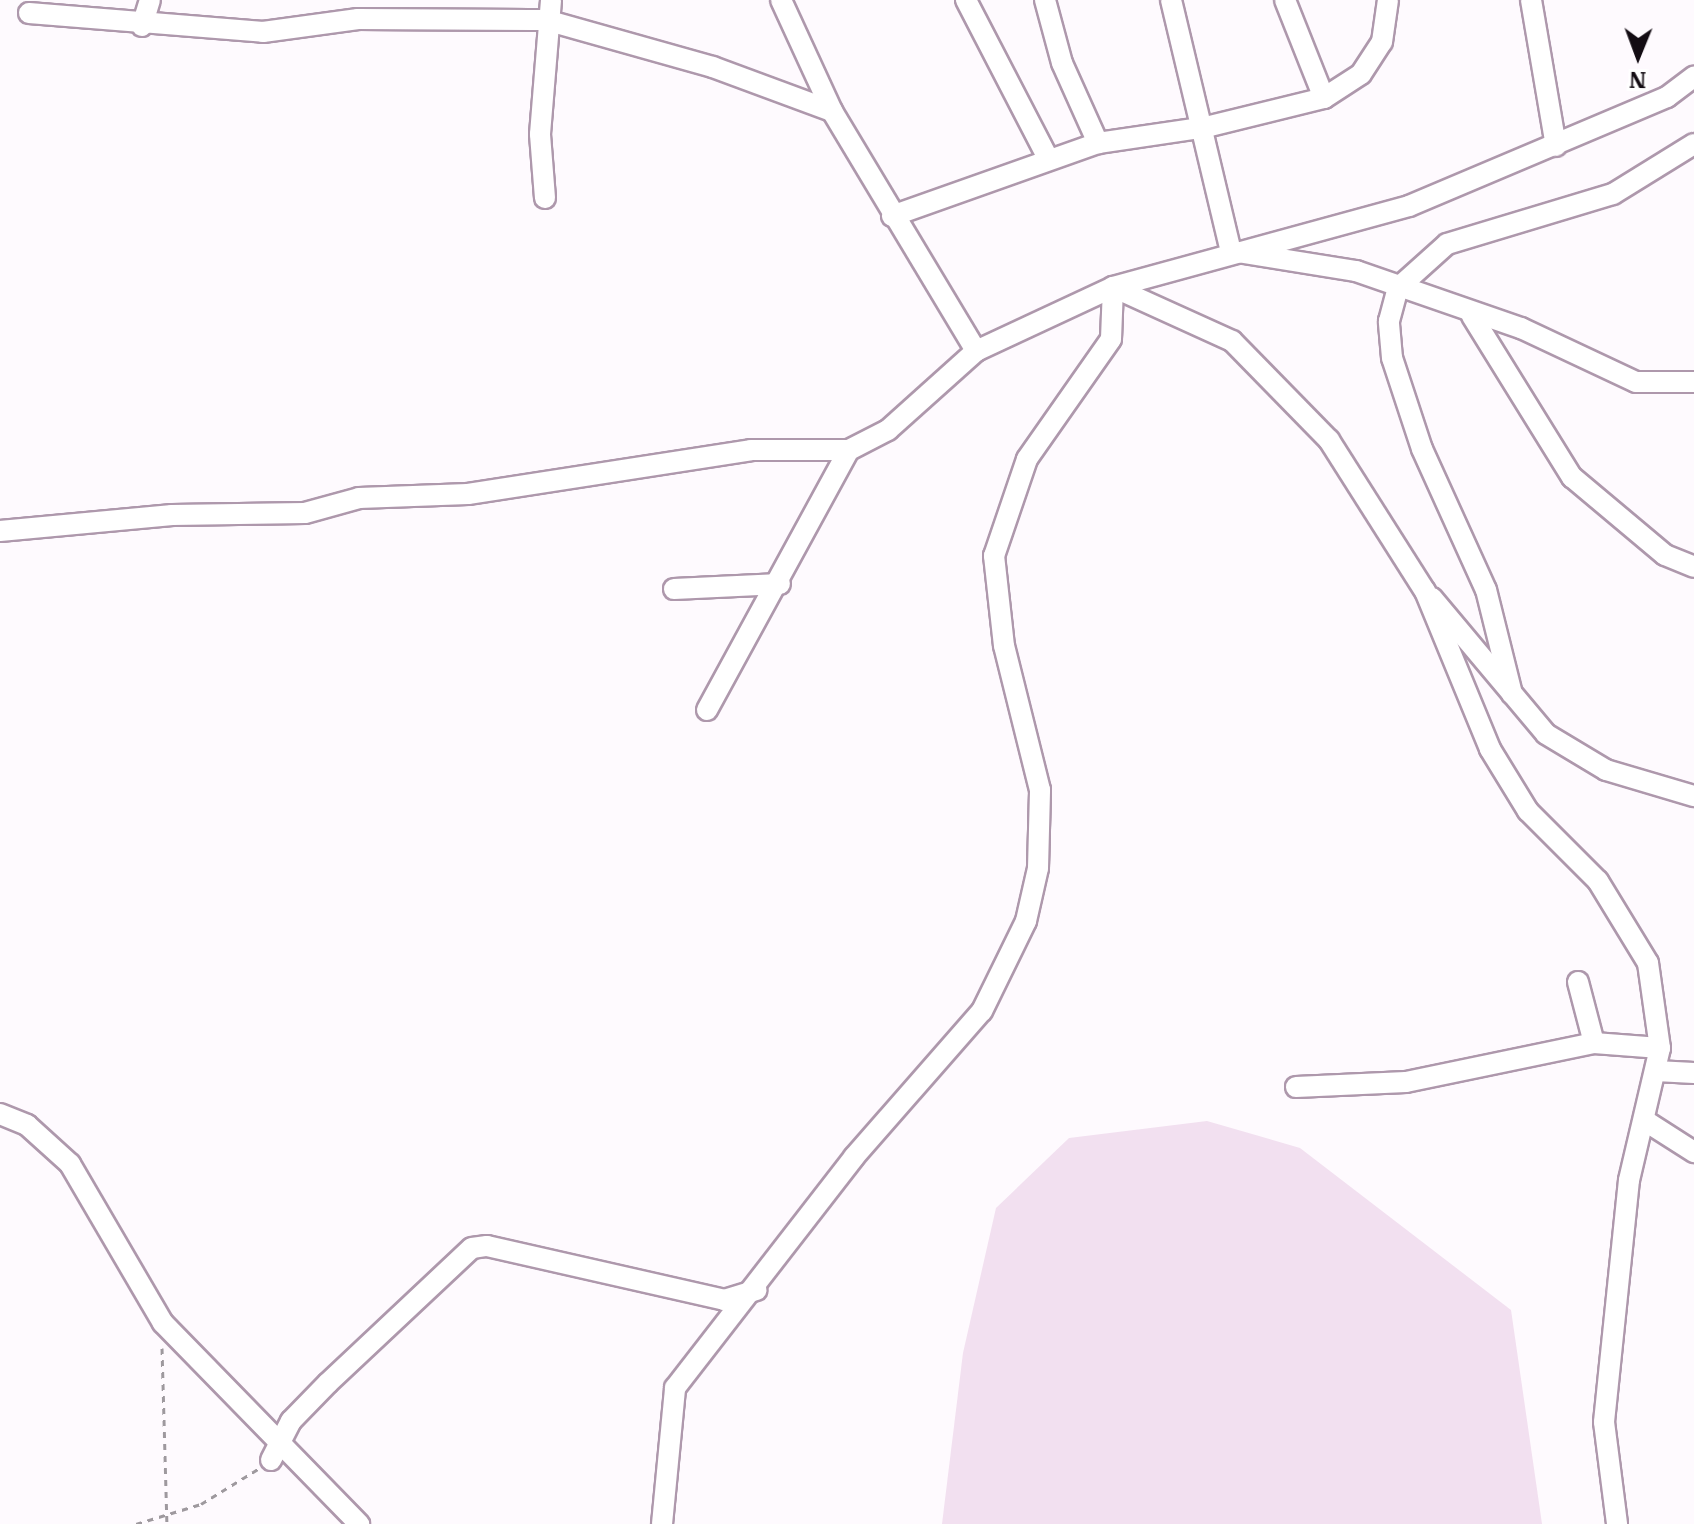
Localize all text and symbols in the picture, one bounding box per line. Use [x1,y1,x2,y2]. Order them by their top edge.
north arrow [1598,16,1678,96]
text: N [1629,66,1647,95]

